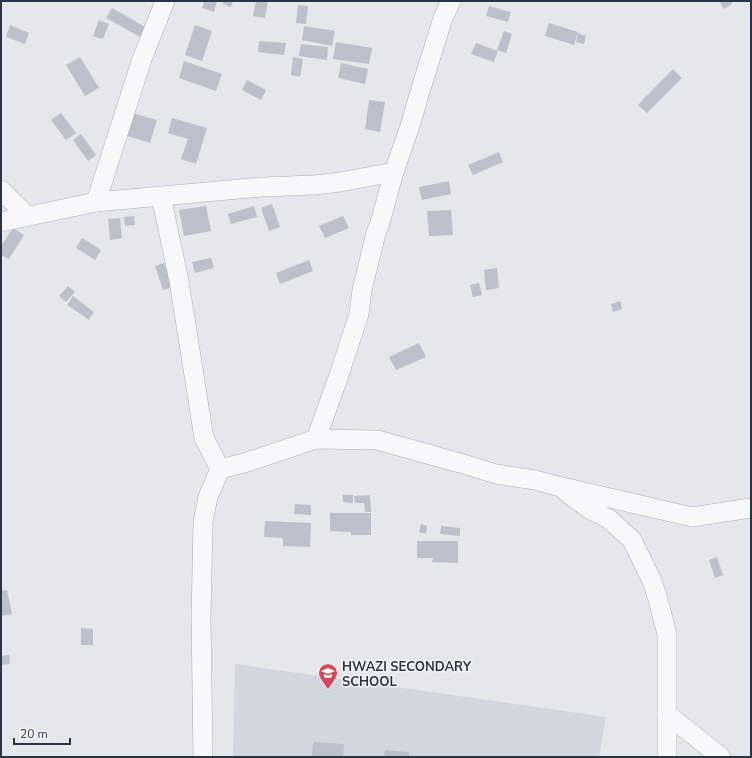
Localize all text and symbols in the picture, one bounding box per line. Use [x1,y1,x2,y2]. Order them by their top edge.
place label: HWAZI SECONDARY SCHOOL [342,658,472,691]
school or university icon: HWAZI SECONDARY SCHOOL [317,662,339,690]
scale bar [14,720,70,746]
text: 20 m [20,726,48,742]

